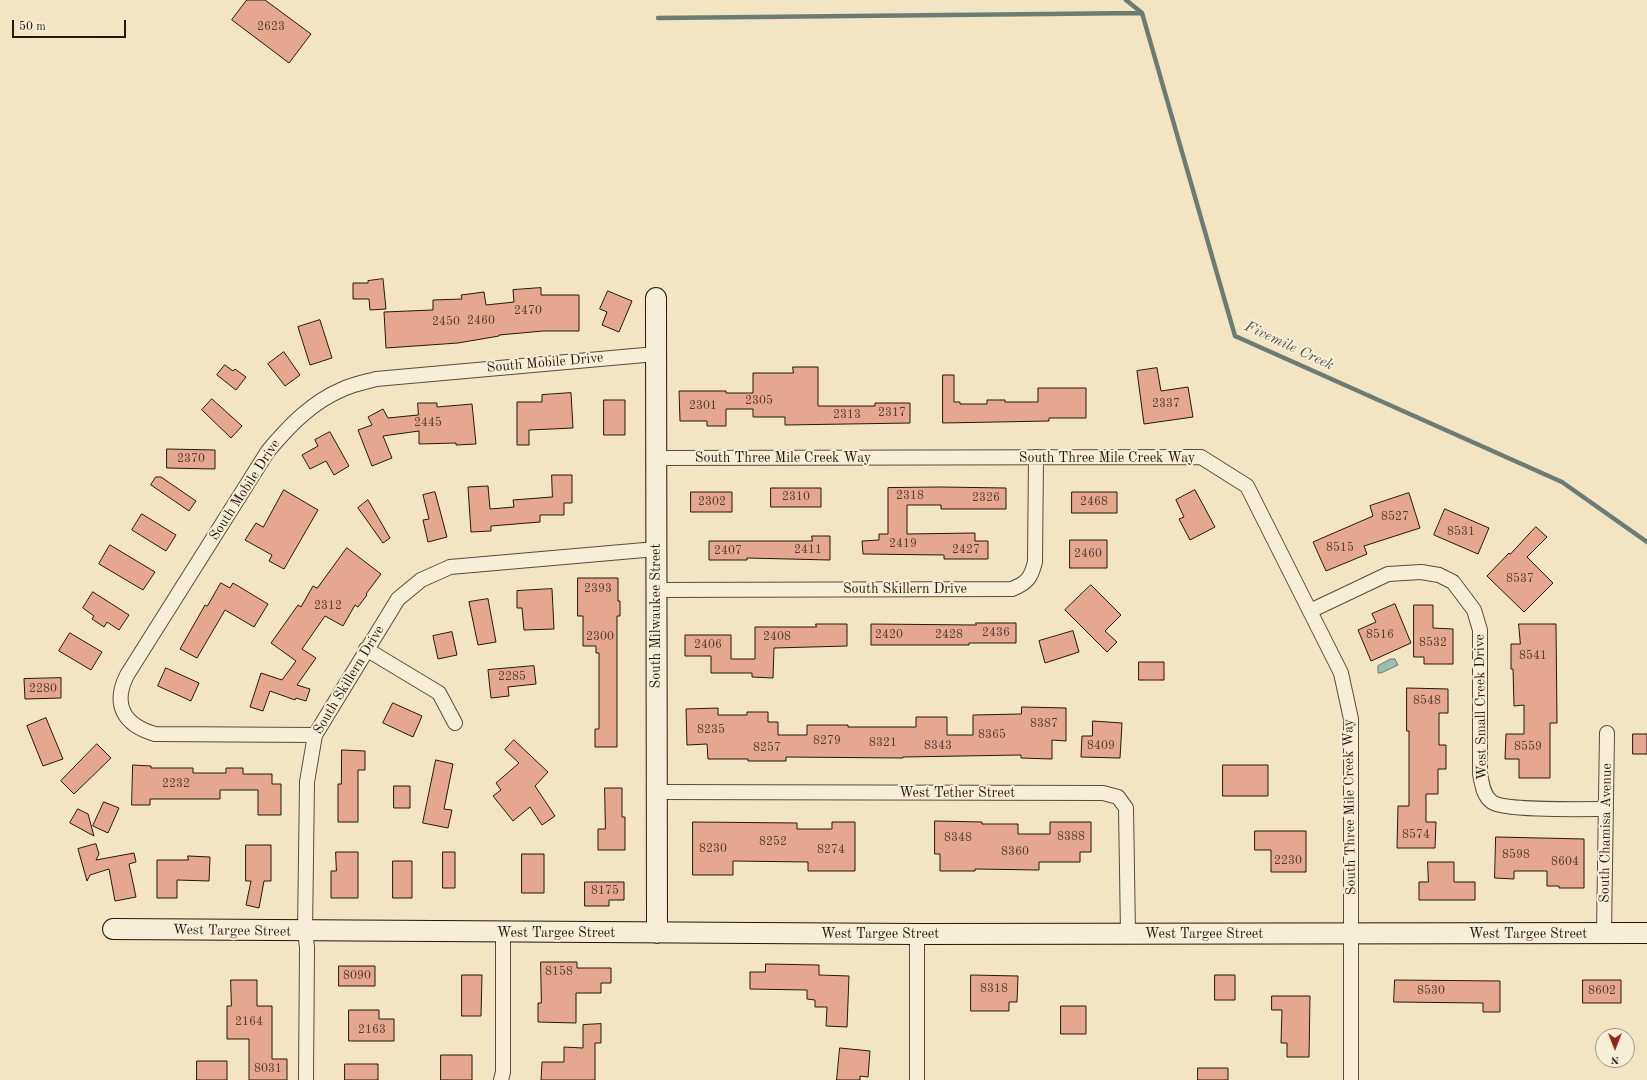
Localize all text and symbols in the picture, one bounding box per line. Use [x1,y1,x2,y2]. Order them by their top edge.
scale bar [14,12,128,38]
house number: 2623 [257,20,285,34]
text: 50 m [19,21,46,33]
house number: 2470 [514,304,542,318]
house number: 2460 [467,314,495,328]
house number: 2450 [432,315,460,329]
water label: Fivemile Creek [1242,317,1336,375]
street label: South Mobile Drive [486,350,604,376]
house number: 2305 [745,394,773,408]
house number: 2337 [1152,397,1180,411]
house number: 2301 [689,399,717,413]
house number: 2317 [878,406,906,420]
house number: 2313 [833,408,861,422]
house number: 2445 [414,416,442,430]
street label: South Mobile Drive [206,436,284,544]
street label: South Three Mile Creek Way [695,450,871,466]
street label: South Three Mile Creek Way [1019,450,1195,466]
house number: 2370 [177,452,205,466]
house number: 2318 [896,489,924,503]
house number: 2310 [782,490,810,504]
house number: 2326 [972,491,1000,505]
house number: 2302 [698,495,726,509]
house number: 2468 [1080,495,1108,509]
house number: 8527 [1381,510,1409,524]
house number: 8531 [1447,525,1475,539]
house number: 2419 [889,537,917,551]
house number: 8515 [1326,541,1354,555]
house number: 2411 [794,543,822,557]
house number: 2427 [952,543,980,557]
street label: South Milwaukee Street [648,544,664,688]
house number: 2407 [714,544,742,558]
house number: 2460 [1074,547,1102,561]
house number: 8537 [1506,572,1534,586]
street label: South Skillern Drive [843,581,967,597]
house number: 2393 [584,582,612,596]
house number: 2312 [314,599,342,613]
street label: South Skillern Drive [310,622,388,738]
house number: 2436 [982,626,1010,640]
house number: 2420 [875,628,903,642]
house number: 2428 [935,628,963,642]
house number: 8516 [1366,628,1394,642]
house number: 2300 [586,630,614,644]
house number: 2408 [763,630,791,644]
street label: West Small Creek Drive [1471,634,1491,780]
house number: 8532 [1419,636,1447,650]
house number: 2406 [694,638,722,652]
house number: 8541 [1519,649,1547,663]
house number: 2285 [498,670,526,684]
house number: 2280 [29,682,57,696]
house number: 8548 [1413,694,1441,708]
house number: 8387 [1030,717,1058,731]
street label: South Three Mile Creek Way [1340,719,1360,895]
house number: 8235 [697,723,725,737]
house number: 8365 [978,728,1006,742]
house number: 8279 [813,734,841,748]
house number: 8321 [869,736,897,750]
house number: 8343 [924,739,952,753]
house number: 8409 [1087,739,1115,753]
house number: 8559 [1514,740,1542,754]
house number: 8257 [753,741,781,755]
street label: South Chamisa Avenue [1596,763,1616,903]
house number: 2232 [162,777,190,791]
street label: West Tether Street [899,785,1015,801]
house number: 8574 [1402,828,1430,842]
house number: 8388 [1057,830,1085,844]
house number: 8348 [944,831,972,845]
house number: 8252 [759,835,787,849]
house number: 8230 [699,842,727,856]
house number: 8274 [817,843,845,857]
house number: 8360 [1001,845,1029,859]
house number: 8598 [1502,848,1530,862]
house number: 2230 [1274,854,1302,868]
house number: 8604 [1551,855,1579,869]
house number: 8175 [591,884,619,898]
street label: West Targee Street [173,922,291,940]
street label: West Targee Street [497,925,615,941]
street label: West Targee Street [821,926,939,942]
street label: West Targee Street [1145,926,1263,942]
street label: West Targee Street [1469,926,1587,942]
house number: 8158 [545,965,573,979]
house number: 8090 [343,969,371,983]
house number: 8318 [980,982,1008,996]
house number: 8530 [1417,984,1445,998]
house number: 8602 [1588,984,1616,998]
house number: 2164 [235,1015,263,1029]
house number: 2163 [358,1023,386,1037]
north arrow [1595,1028,1635,1068]
text: N [1611,1054,1619,1065]
house number: 8031 [254,1062,282,1076]

